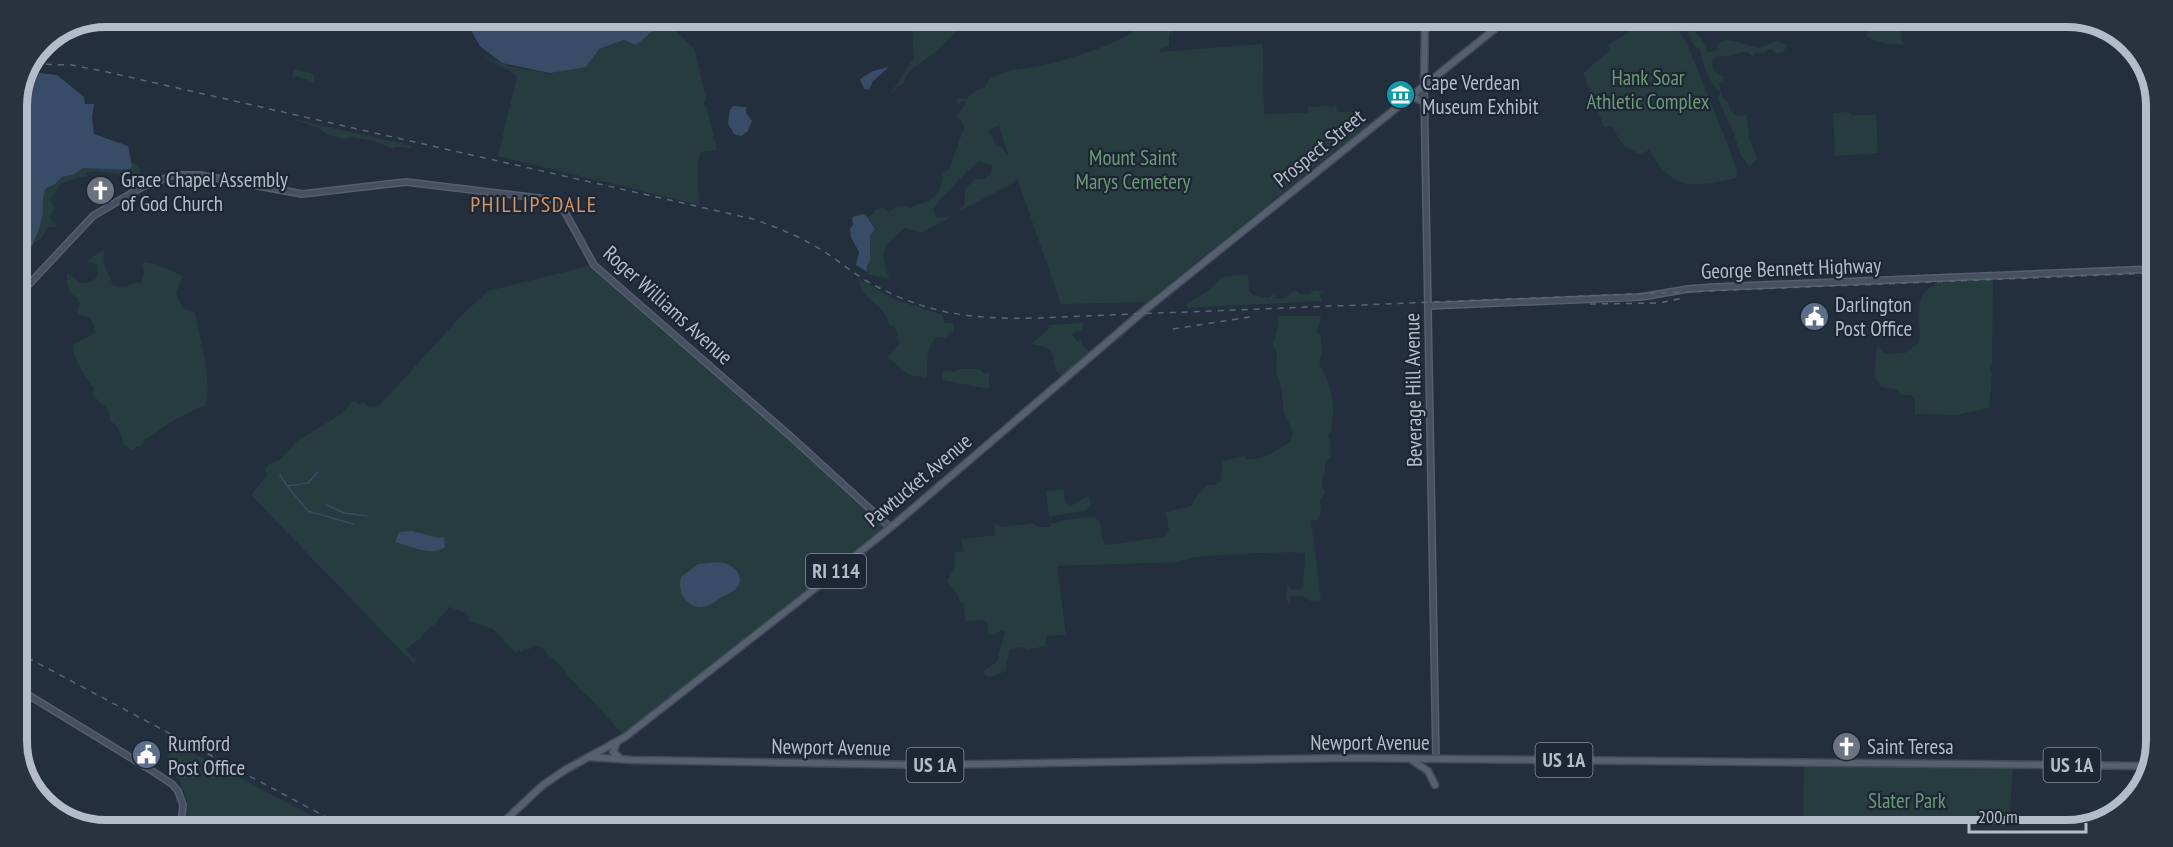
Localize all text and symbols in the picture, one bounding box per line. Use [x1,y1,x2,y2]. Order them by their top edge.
park label: Hank Soar Athletic Complex [1587,64,1710,115]
place label: Cape Verdean Museum Exhibit [1422,69,1539,120]
museum icon: Cape Verdean Museum Exhibit [1385,78,1417,110]
street label: Prospect Street [1268,103,1370,193]
park label: Mount Saint Marys Cemetery [1076,144,1191,195]
place label: Grace Chapel Assembly of God Church [121,166,288,217]
church icon: Grace Chapel Assembly of God Church [84,175,116,207]
district label: PHILLIPSDALE [470,190,598,218]
street label: Roger Williams Avenue [598,240,738,370]
street label: George Bennett Highway [1700,251,1882,285]
place label: Darlington Post Office [1835,291,1912,342]
public building icon: Darlington Post Office [1798,300,1830,332]
street label: Beverage Hill Avenue [1398,313,1428,467]
street label: Pawtucket Avenue [859,427,977,533]
road number: RI 114 [806,554,866,588]
street label: Newport Avenue [1310,729,1430,756]
place label: Rumford Post Office [168,730,245,781]
church icon: Saint Teresa [1830,730,1862,762]
street label: Newport Avenue [771,732,891,762]
place label: Saint Teresa [1867,733,1954,760]
public building icon: Rumford Post Office [131,739,163,771]
road number: US 1A [1536,743,1592,777]
road number: US 1A [906,748,964,782]
road number: US 1A [2044,748,2100,782]
park label: Slater Park [1868,787,1946,814]
scale bar [1969,796,2086,834]
text: 200 m [1978,805,2018,828]

